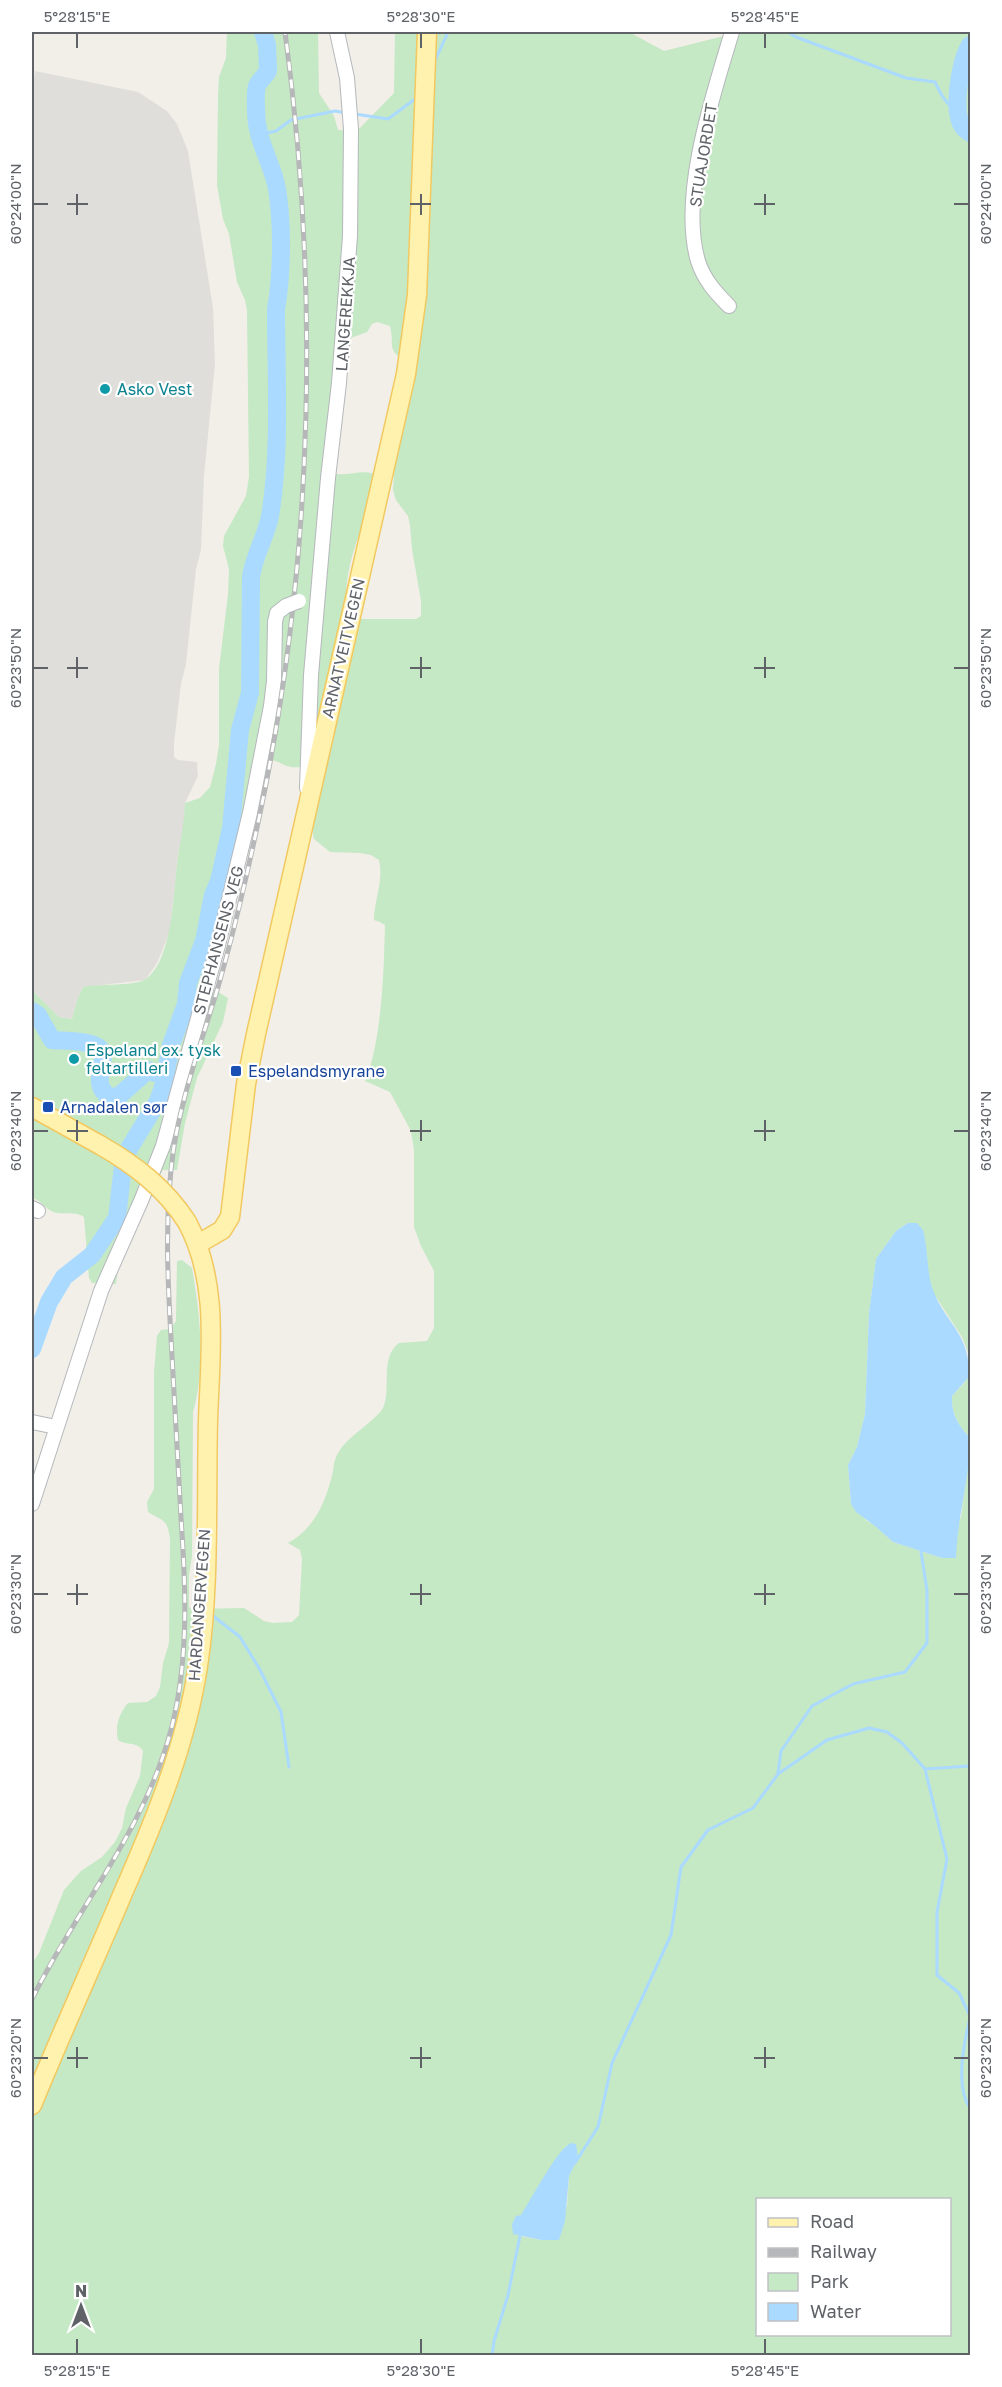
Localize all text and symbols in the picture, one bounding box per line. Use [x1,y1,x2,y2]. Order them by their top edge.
text: 5°28'15"E [44,7,110,25]
text: 5°28'30"E [387,7,455,25]
text: 5°28'45"E [731,7,799,25]
street label: STUAJORDET [685,102,721,208]
text: 60°24'00"N [6,163,24,245]
text: 60°24'00"N [976,163,994,245]
street label: LANGEREKKJA [331,256,359,372]
place label: Asko Vest [117,379,192,399]
marker: Asko Vest [98,382,112,396]
street label: ARNATVEITVEGEN [317,576,369,720]
text: 60°23'50"N [6,628,24,708]
text: 60°23'50"N [976,628,994,708]
street label: STEPHANSENS VEG [188,863,248,1017]
place label: Espeland ex. tysk feltartilleri [86,1040,221,1078]
marker: Espeland ex. tysk feltartilleri [67,1052,81,1066]
place label: Espelandsmyrane [248,1061,385,1081]
marker: Espelandsmyrane [229,1064,243,1078]
text: 60°23'40"N [6,1091,24,1171]
text: 60°23'40"N [976,1091,994,1171]
place label: Arnadalen sør [60,1097,167,1117]
marker: Arnadalen sør [41,1100,55,1114]
street label: HARDANGERVEGEN [184,1528,214,1682]
text: 60°23'30"N [6,1554,24,1634]
text: 60°23'30"N [976,1554,994,1634]
text: 60°23'20"N [6,2018,24,2098]
text: 60°23'20"N [976,2018,994,2098]
legend [756,2198,951,2336]
text: Road [810,2210,854,2232]
text: Railway [810,2240,877,2262]
text: Park [810,2270,849,2292]
north arrow [51,2276,111,2336]
text: N [75,2281,87,2301]
text: Water [810,2300,861,2322]
text: 5°28'15"E [44,2361,110,2379]
text: 5°28'30"E [387,2361,455,2379]
text: 5°28'45"E [731,2361,799,2379]

